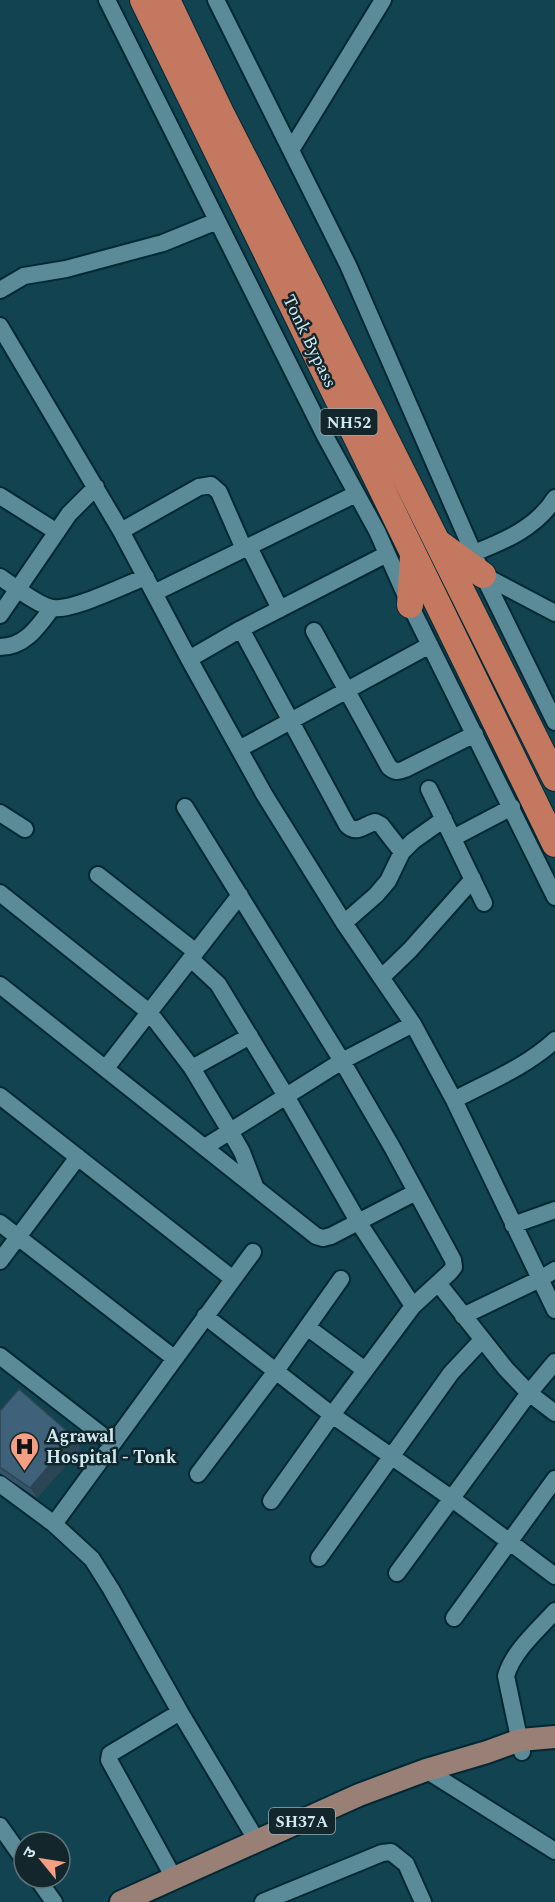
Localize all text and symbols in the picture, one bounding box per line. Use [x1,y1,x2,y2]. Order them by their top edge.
street label: Tonk Bypass [275,290,344,392]
road number: NH52 [320,409,378,435]
place label: Agrawal Hospital - Tonk [46,1423,177,1471]
hospital icon: Agrawal Hospital - Tonk [9,1430,41,1472]
road number: SH37A [269,1808,335,1834]
north arrow [12,1830,72,1890]
text: उ [17,1842,43,1863]

